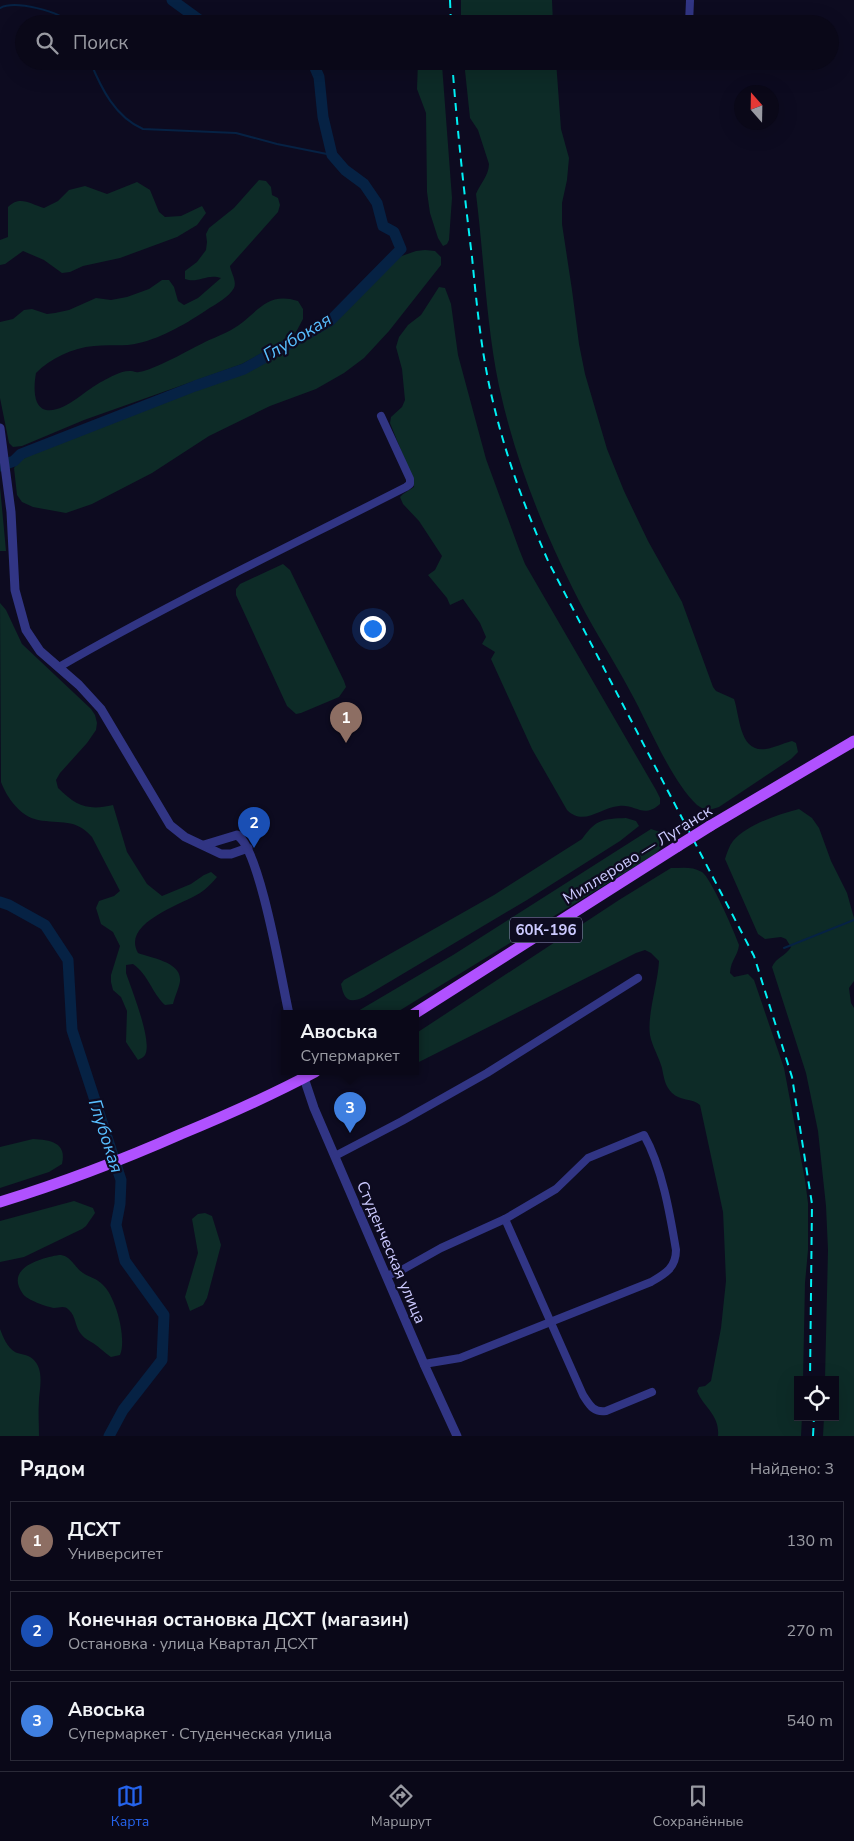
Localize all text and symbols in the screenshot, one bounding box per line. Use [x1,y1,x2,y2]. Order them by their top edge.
search box [15,15,839,70]
icon: search [33,29,61,57]
text: Поиск [73,30,128,56]
north arrow [734,85,779,130]
water label: Глубокая [258,307,336,367]
your location [360,616,386,642]
pin: 1 [330,702,362,743]
street label: Миллерово — Луганск [559,800,717,910]
pin: 2 [238,807,270,848]
road number: 60К-196 [510,918,582,942]
popup [281,1010,419,1075]
text: Авоська [300,1019,378,1045]
text: Супермаркет [300,1045,400,1067]
pin: 3 [334,1092,366,1133]
water label: Глубокая [83,1096,129,1176]
street label: Студенческая улица [351,1178,431,1327]
map controls [794,1376,839,1421]
button: locate [794,1376,839,1421]
text: Рядом [20,1455,85,1483]
text: Найдено: 3 [750,1458,834,1480]
text: ДСХТ [68,1517,120,1543]
text: 1 [32,1530,42,1552]
text: 130 m [786,1530,833,1552]
text: Университет [68,1543,163,1565]
text: Конечная остановка ДСХТ (магазин) [68,1607,410,1633]
text: 2 [32,1620,42,1642]
text: 270 m [786,1620,833,1642]
text: Остановка · улица Квартал ДСХТ [68,1633,318,1655]
text: Авоська [68,1697,145,1723]
text: 3 [32,1710,42,1732]
text: 540 m [786,1710,833,1732]
text: Супермаркет · Студенческая улица [68,1723,332,1745]
tab: Карта [111,1782,149,1831]
tab: Маршрут [371,1782,431,1831]
tab: Сохранённые [653,1782,743,1831]

